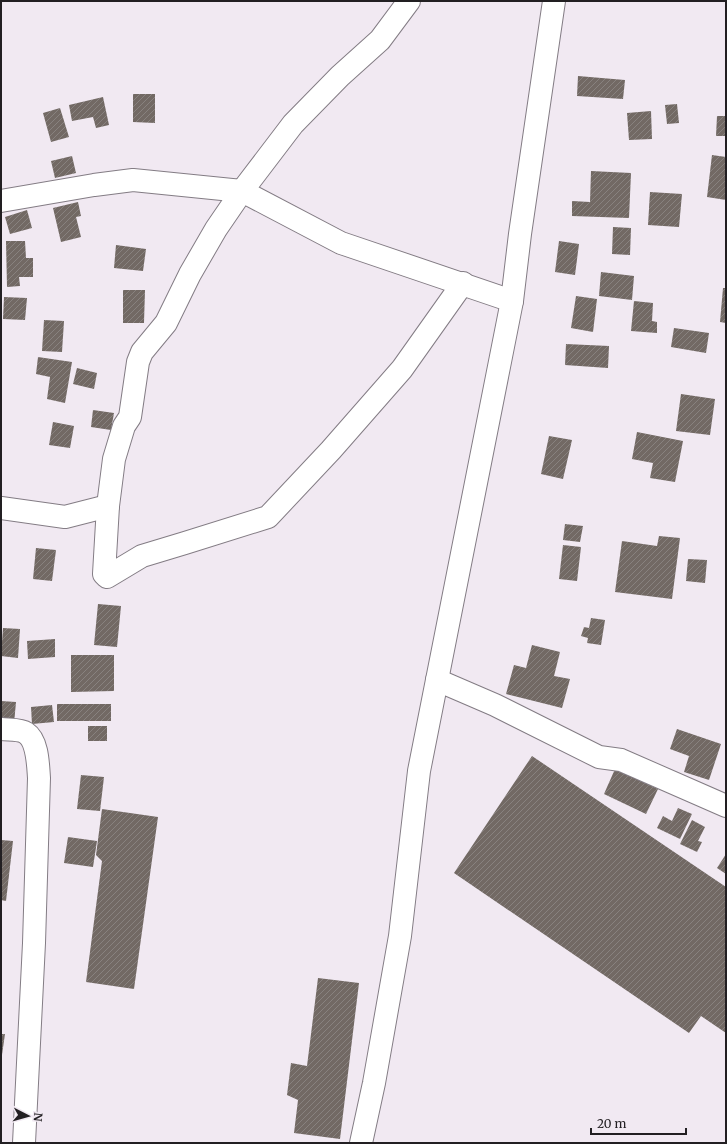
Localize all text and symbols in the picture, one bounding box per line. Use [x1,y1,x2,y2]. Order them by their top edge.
north arrow [8,1096,48,1136]
scale bar [591,1110,686,1136]
text: N [30,1112,45,1122]
text: 20 m [597,1116,626,1131]

